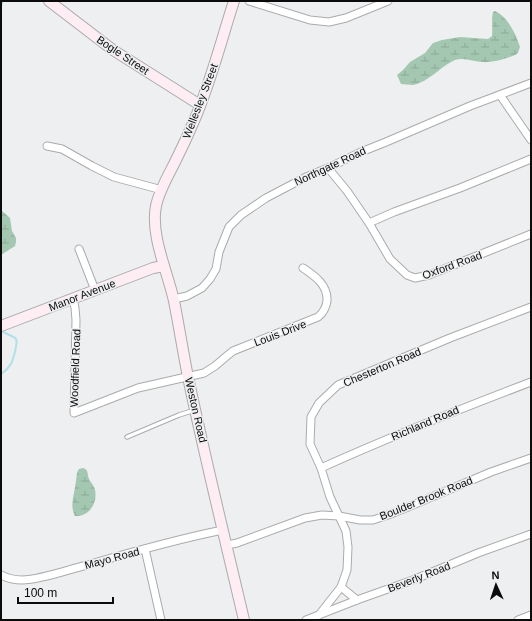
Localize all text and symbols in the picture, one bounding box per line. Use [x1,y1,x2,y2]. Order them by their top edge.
street label: Bogle Street [95,33,151,77]
street label: Wellesley Street [180,62,220,140]
street label: Northgate Road [292,144,368,188]
street label: Oxford Road [421,249,483,281]
street label: Manor Avenue [47,277,117,313]
street label: Louis Drive [252,318,308,348]
street label: Woodfield Road [68,329,82,407]
street label: Chesterton Road [341,345,423,389]
street label: Weston Road [183,376,209,444]
street label: Richland Road [389,403,461,443]
street label: Boulder Brook Road [378,474,474,522]
street label: Mayo Road [83,545,141,571]
street label: Beverly Road [386,560,452,594]
north arrow [476,565,516,605]
text: N [491,569,500,581]
scale bar [18,579,113,605]
text: 100 m [24,586,57,600]

